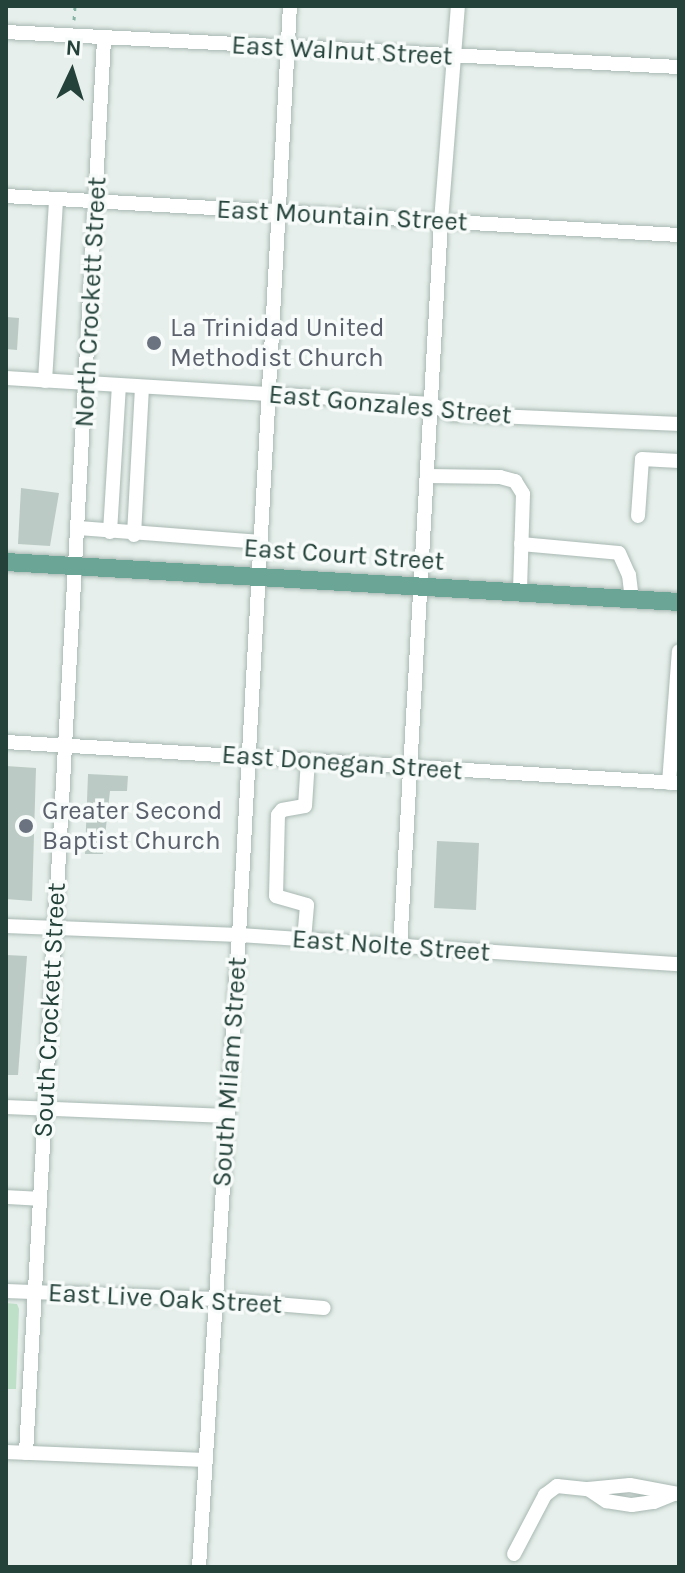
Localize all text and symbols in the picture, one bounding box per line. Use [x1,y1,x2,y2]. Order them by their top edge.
street label: East Walnut Street [231,30,453,72]
north arrow [32,32,112,112]
text: N [65,35,82,62]
street label: North Crockett Street [69,176,113,428]
street label: East Mountain Street [216,194,468,238]
place label: La Trinidad United Methodist Church [170,312,385,374]
marker: La Trinidad United Methodist Church [145,334,163,352]
street label: East Gonzales Street [267,379,513,431]
street label: East Court Street [243,532,445,578]
street label: East Donegan Street [221,739,463,787]
place label: Greater Second Baptist Church [42,795,222,856]
marker: Greater Second Baptist Church [17,817,35,835]
street label: South Crockett Street [28,882,72,1138]
street label: East Nolte Street [291,924,491,968]
street label: South Milam Street [206,956,254,1188]
street label: East Live Oak Street [47,1277,283,1321]

